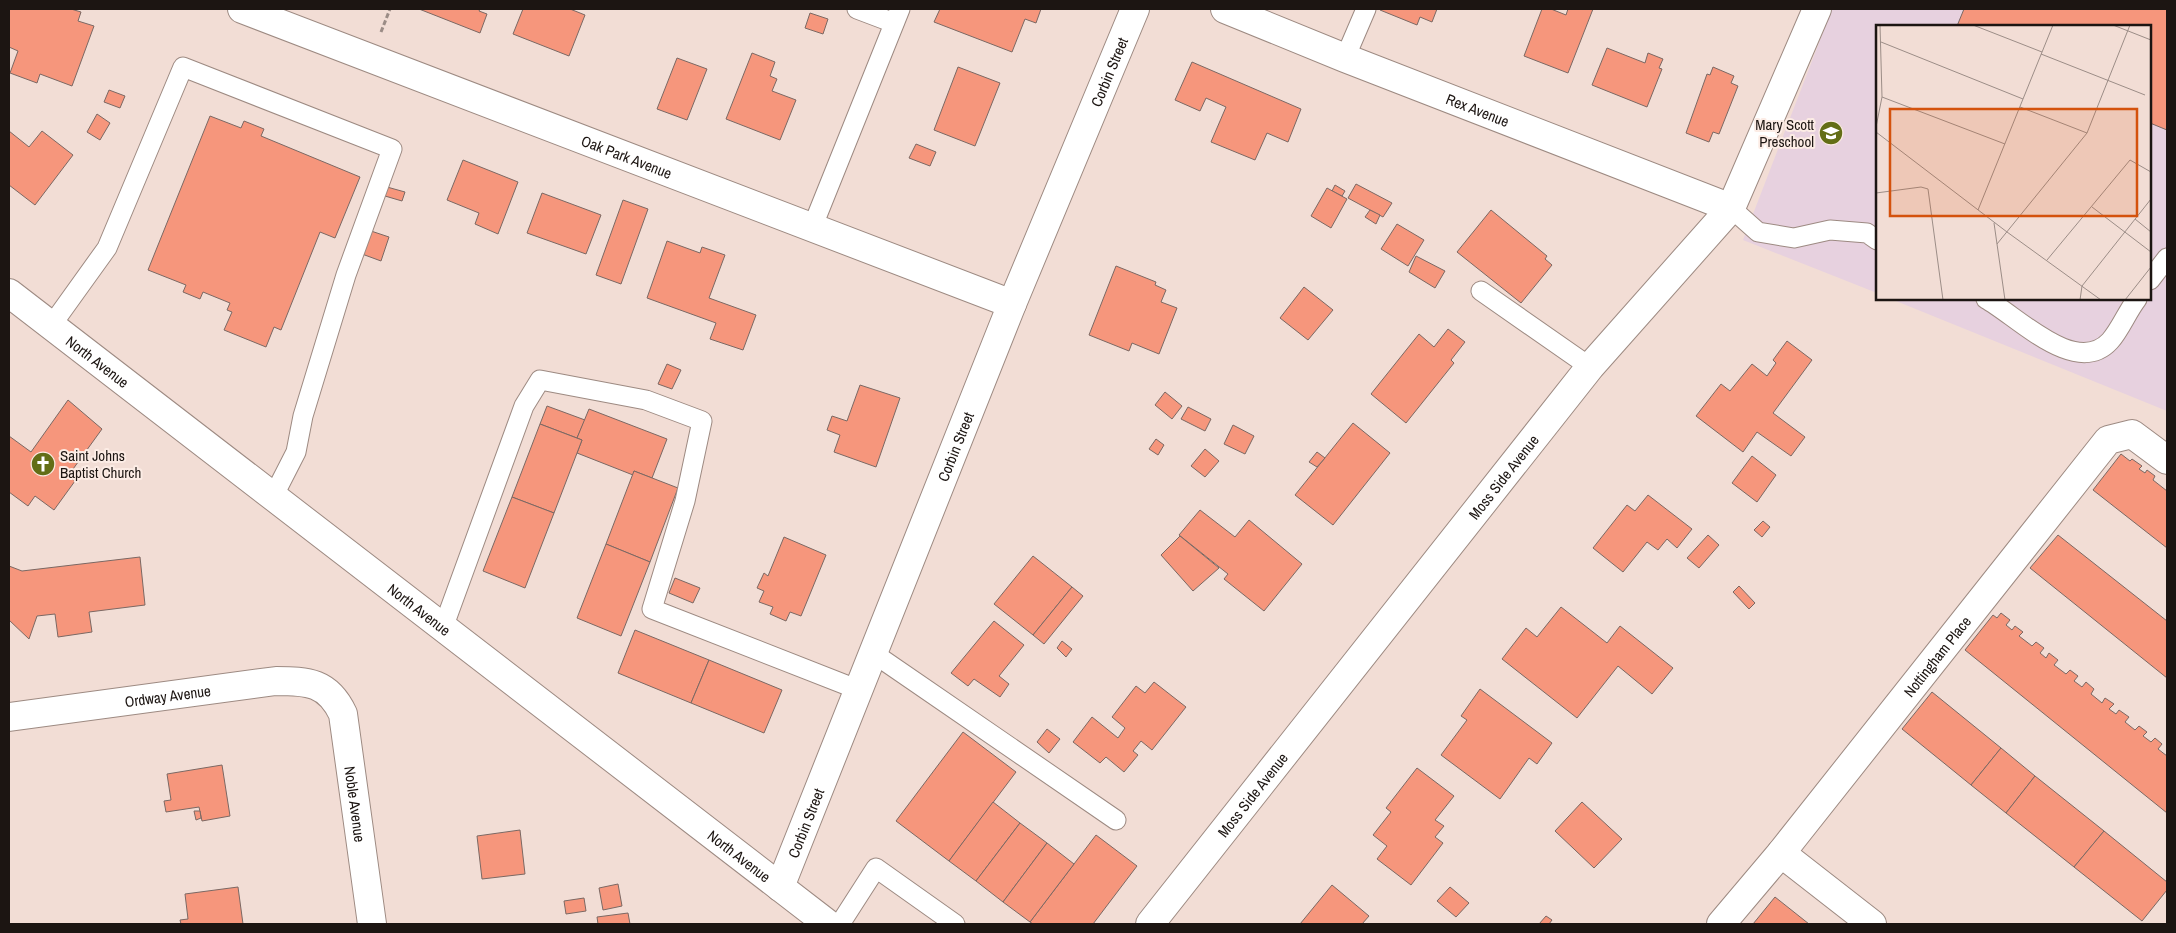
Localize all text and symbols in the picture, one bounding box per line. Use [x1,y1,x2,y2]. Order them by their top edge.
inset map [1876,25,2151,300]
street label: Corbin Street [1085,33,1133,110]
street label: Rex Avenue [1443,88,1513,131]
place label: Mary Scott Preschool [1755,114,1815,152]
school or university icon: Mary Scott Preschool [1818,120,1844,146]
street label: Oak Park Avenue [578,129,675,183]
street label: North Avenue [62,330,134,392]
street label: Corbin Street [932,408,979,484]
street label: Moss Side Avenue [1463,430,1543,523]
place label: Saint Johns Baptist Church [60,445,141,483]
church icon: Saint Johns Baptist Church [30,451,56,477]
street label: North Avenue [383,578,455,640]
street label: Nottingham Place [1898,611,1976,701]
street label: Ordway Avenue [123,679,212,712]
street label: Moss Side Avenue [1212,748,1292,841]
street label: Noble Avenue [340,765,371,844]
street label: Corbin Street [782,784,829,861]
street label: North Avenue [703,825,775,887]

